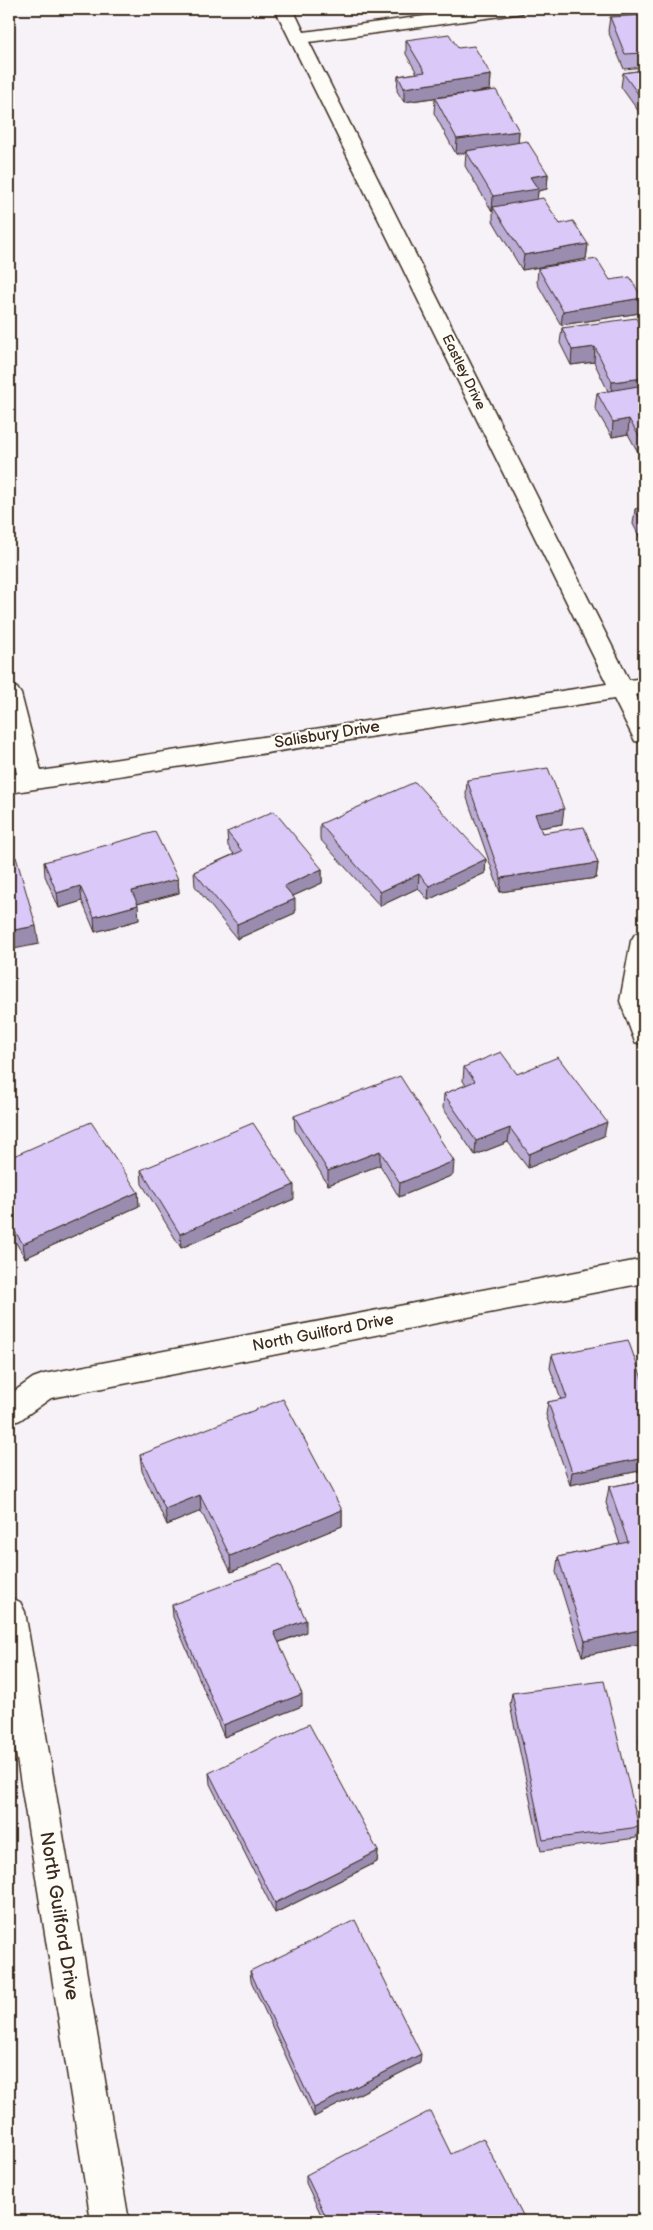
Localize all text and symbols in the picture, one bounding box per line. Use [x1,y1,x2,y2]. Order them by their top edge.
street label: Eastley Drive [438,332,490,412]
street label: Salisbury Drive [273,717,382,753]
street label: North Guilford Drive [251,1310,396,1356]
street label: North Guilford Drive [34,1830,84,2002]

